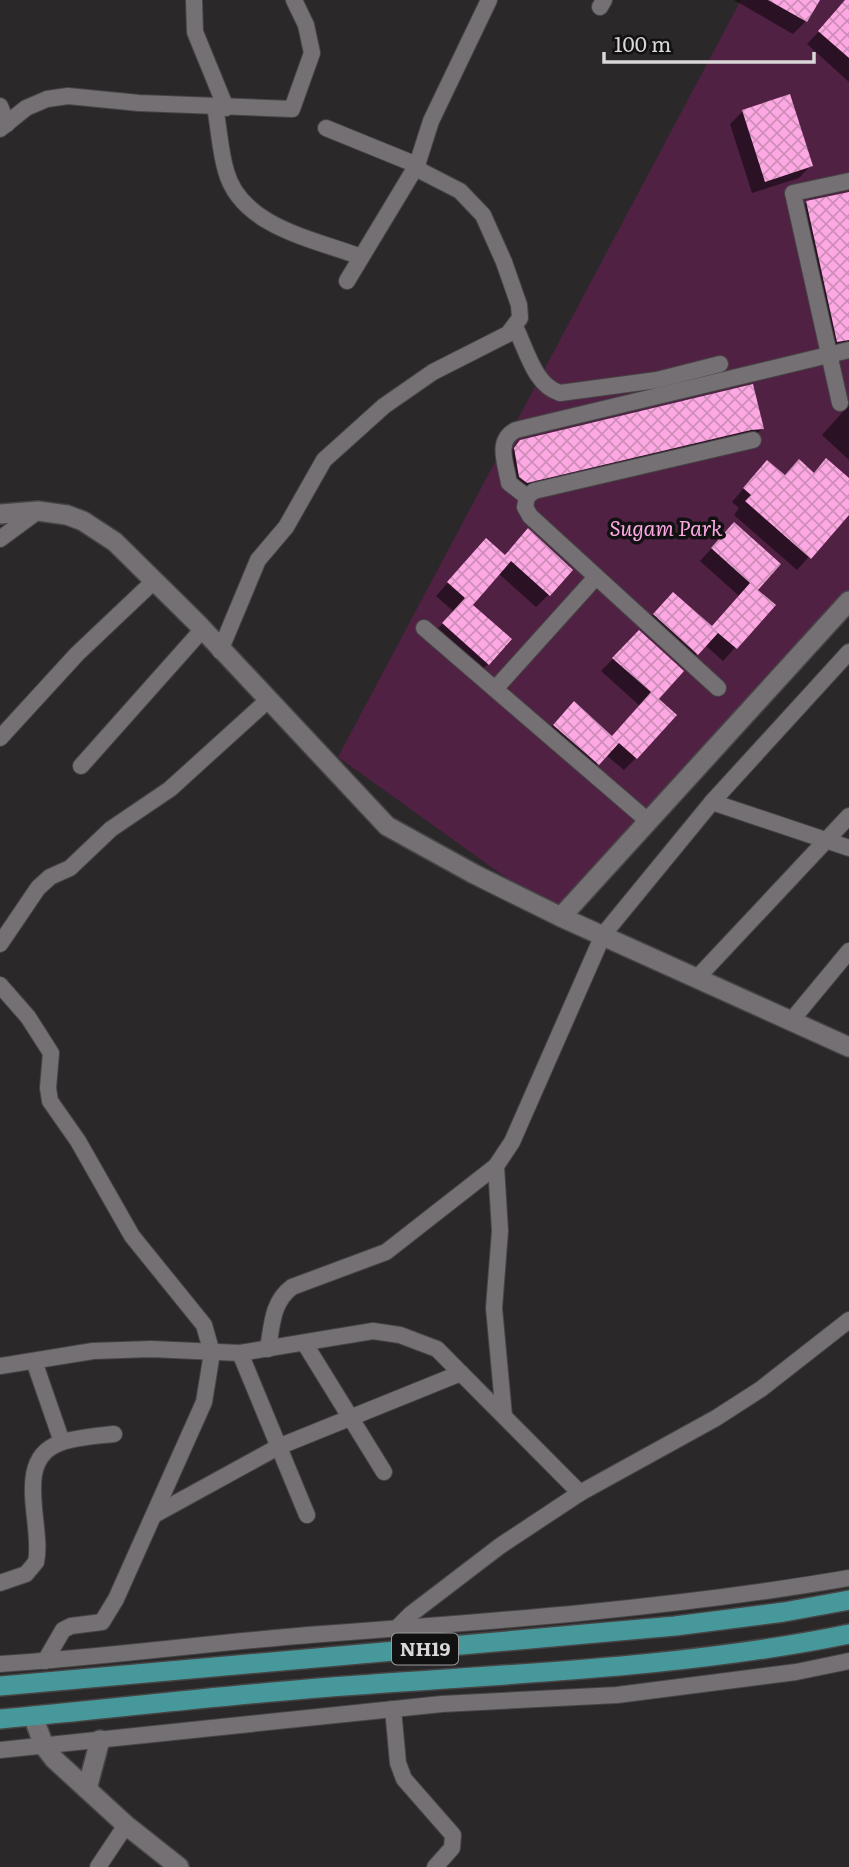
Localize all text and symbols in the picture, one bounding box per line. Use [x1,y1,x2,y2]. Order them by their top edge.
scale bar [604,21,814,65]
text: 100 m [614,27,671,58]
park label: Sugam Park [609,511,723,542]
road number: NH19 [392,1634,458,1665]

